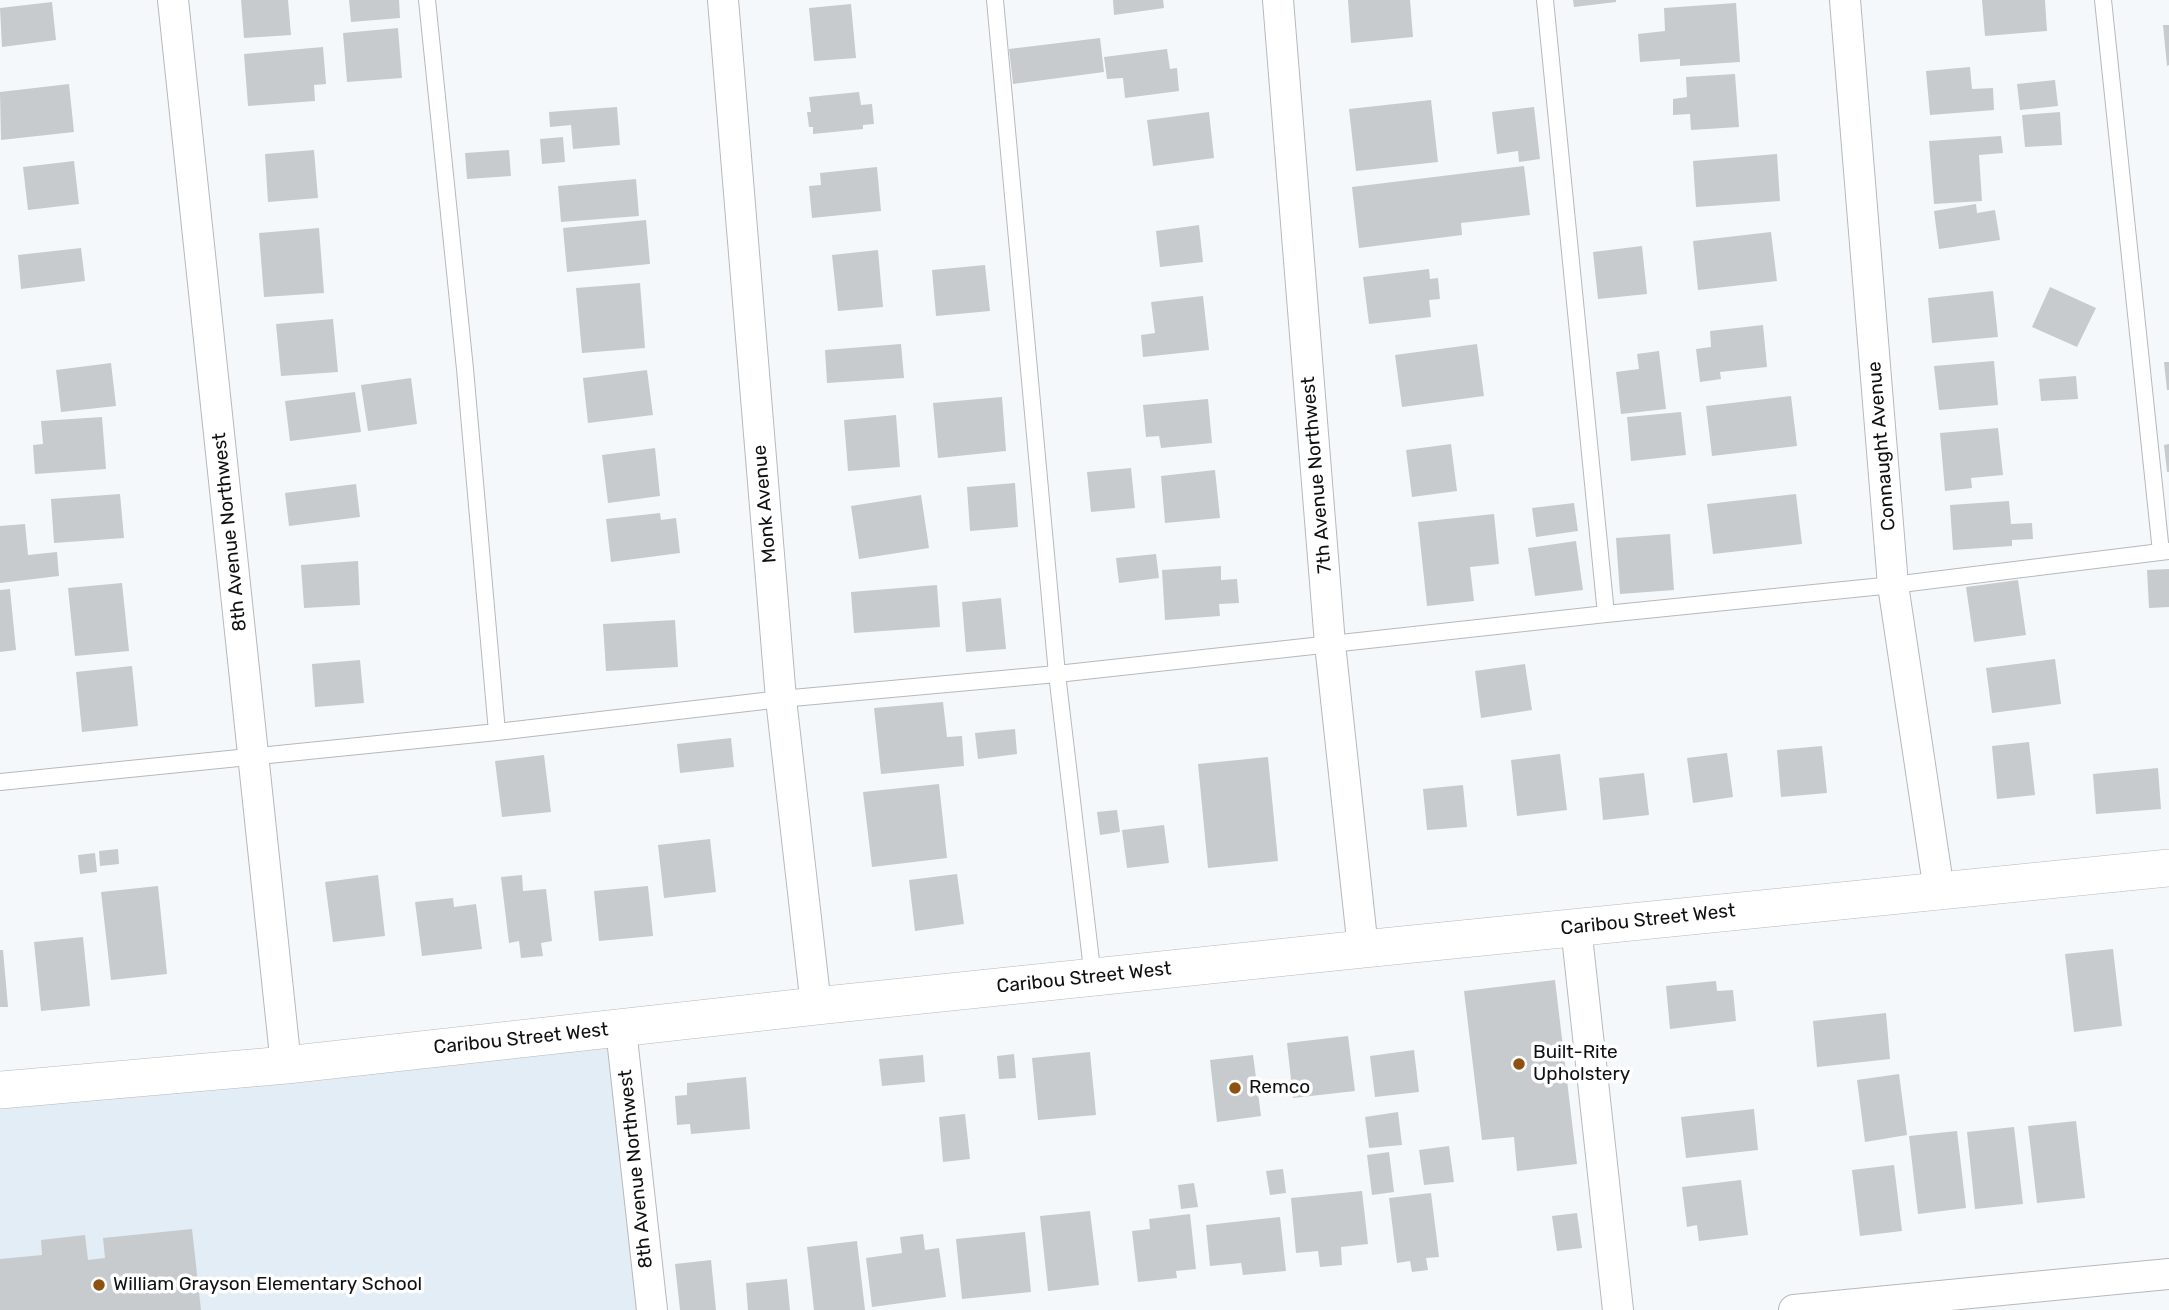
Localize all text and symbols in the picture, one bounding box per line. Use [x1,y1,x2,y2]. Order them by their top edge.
street label: Connaught Avenue [1863,360,1901,532]
street label: 7th Avenue Northwest [1297,376,1337,574]
street label: 8th Avenue Northwest [208,431,252,633]
street label: Monk Avenue [748,444,782,564]
street label: Caribou Street West [1560,899,1736,941]
street label: Caribou Street West [996,957,1172,999]
street label: Caribou Street West [433,1018,609,1060]
place label: Built-Rite Upholstery [1533,1042,1630,1086]
marker: Built-Rite Upholstery [1511,1056,1527,1072]
street label: 8th Avenue Northwest [614,1068,658,1270]
place label: Remco [1249,1077,1310,1099]
marker: Remco [1227,1080,1243,1096]
place label: William Grayson Elementary School [113,1274,422,1296]
marker: William Grayson Elementary School [91,1277,107,1293]

